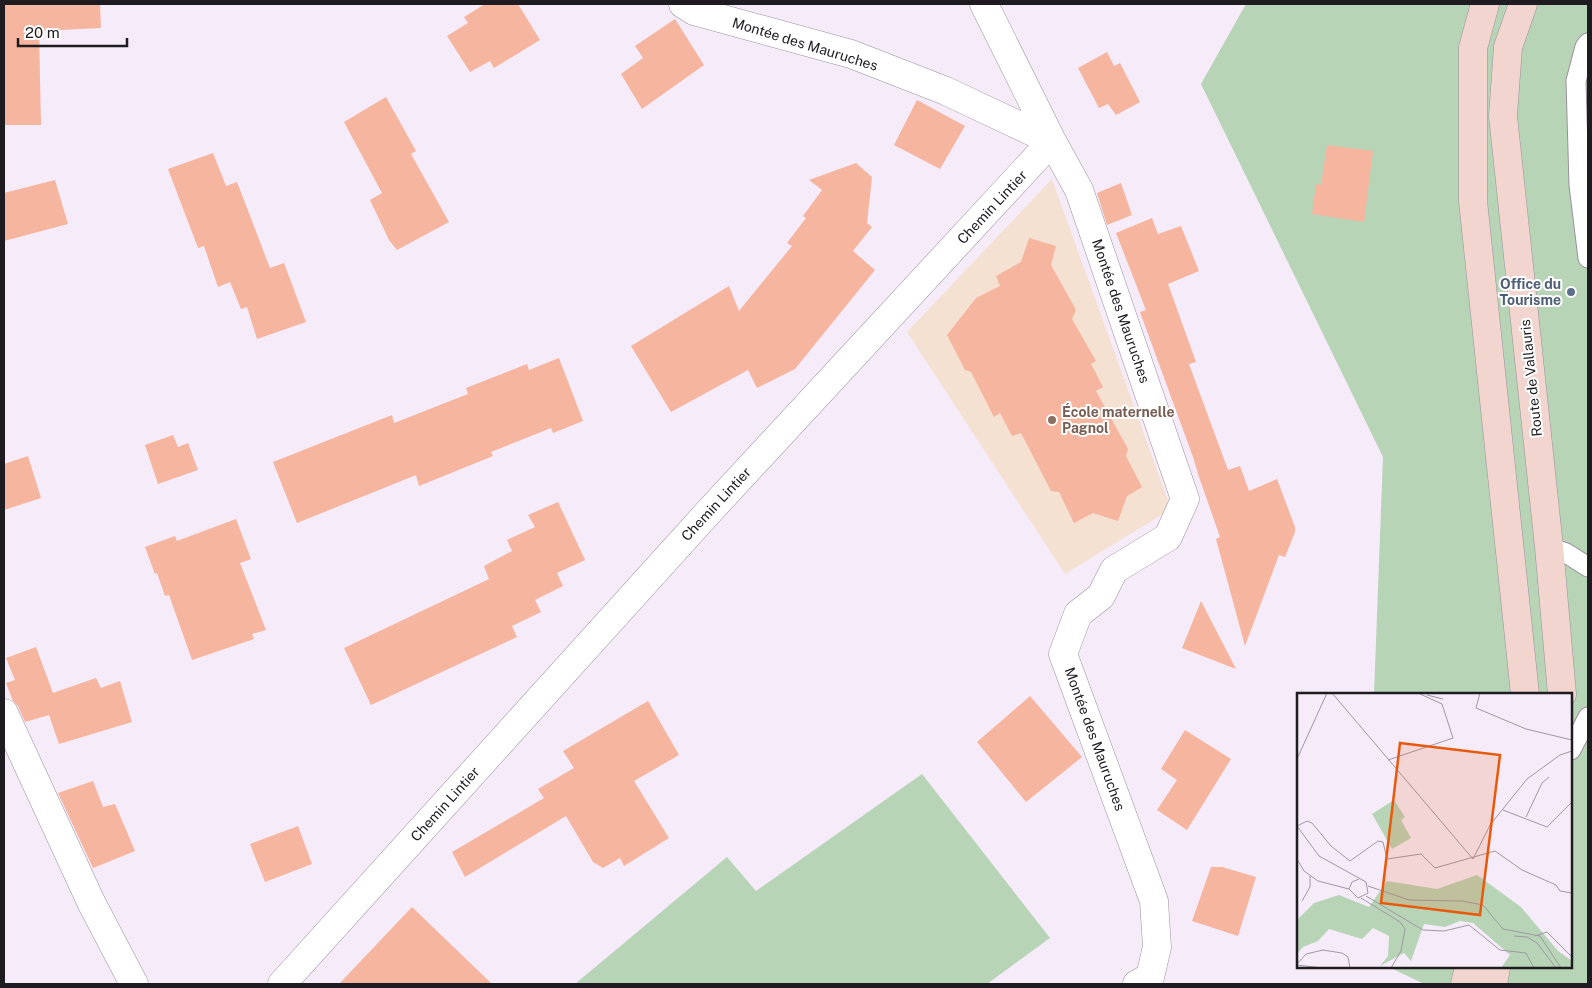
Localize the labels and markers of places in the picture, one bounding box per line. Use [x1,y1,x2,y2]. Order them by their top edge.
place label: Office du Tourisme [1500,276,1561,308]
marker: Office du Tourisme [1565,286,1577,298]
place label: École maternelle Pagnol [1062,403,1175,436]
marker: École maternelle Pagnol [1046,414,1058,426]

